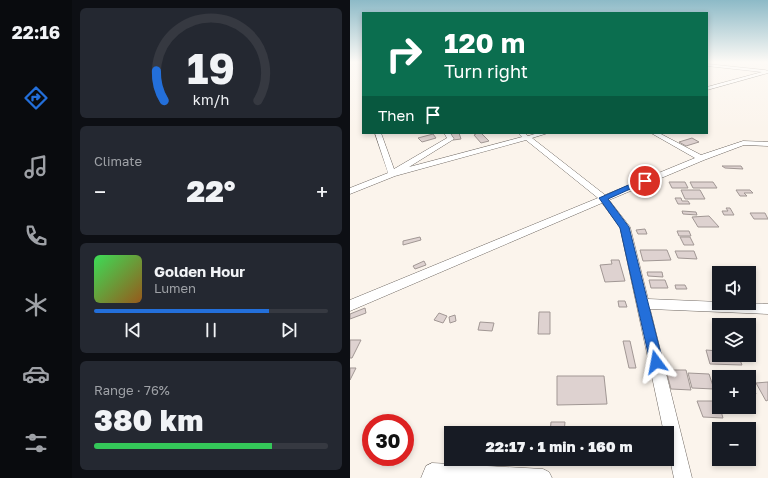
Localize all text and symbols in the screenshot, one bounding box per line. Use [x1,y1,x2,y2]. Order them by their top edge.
text: 22:16 [12,21,60,43]
text: 120 m [444,26,525,59]
icon: right [378,28,430,80]
text: 19 [187,43,235,93]
text: Turn right [444,60,528,82]
icon: directions [22,84,50,112]
text: km/h [193,90,229,107]
icon: arrive [422,104,444,126]
text: Then [378,106,414,124]
icon: music [22,153,50,181]
text: Climate [94,153,142,169]
pin [628,164,662,198]
icon: arrive [634,170,656,192]
text: 22° [187,173,235,209]
text: − [94,178,106,205]
text: + [316,178,328,205]
icon: phone [22,222,50,250]
text: Golden Hour [154,262,245,280]
map controls [712,266,756,466]
button: sound [712,266,756,310]
text: Lumen [154,280,196,296]
icon: climate [22,291,50,319]
button: layers [712,318,756,362]
icon: previous [122,319,144,341]
icon: pause [200,319,222,341]
icon: next [278,319,300,341]
position arrow [635,341,677,383]
icon: car [22,360,50,388]
button: + [712,370,756,414]
text: Range · 76% [94,382,170,398]
text: 380 km [94,402,203,438]
speed limit sign: 30 [362,414,414,466]
button: − [712,422,756,466]
icon: filters [22,429,50,457]
text: 22:17 · 1 min · 160 m [485,437,633,455]

